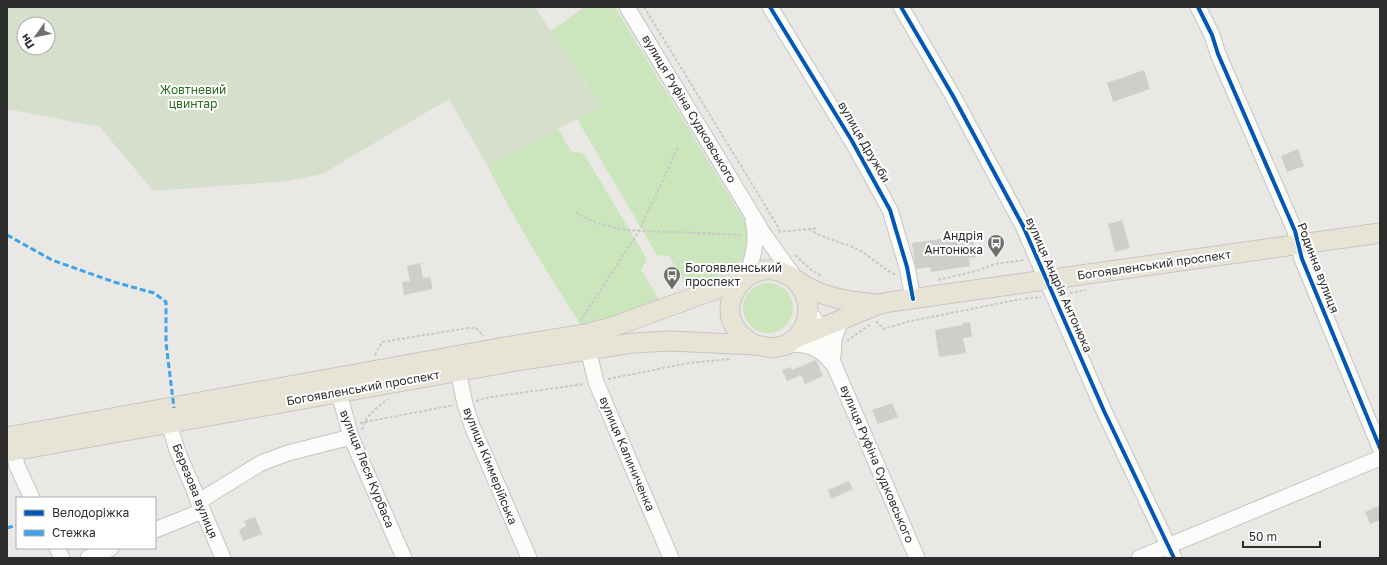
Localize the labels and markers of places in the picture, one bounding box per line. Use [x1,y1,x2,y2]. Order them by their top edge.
place label: Андрія Антонюка [924,228,983,257]
bus stop icon: Андрія Антонюка [986,233,1006,258]
place label: Богоявленський проспект [685,260,782,289]
bus stop icon: Богоявленський проспект [662,265,682,290]

